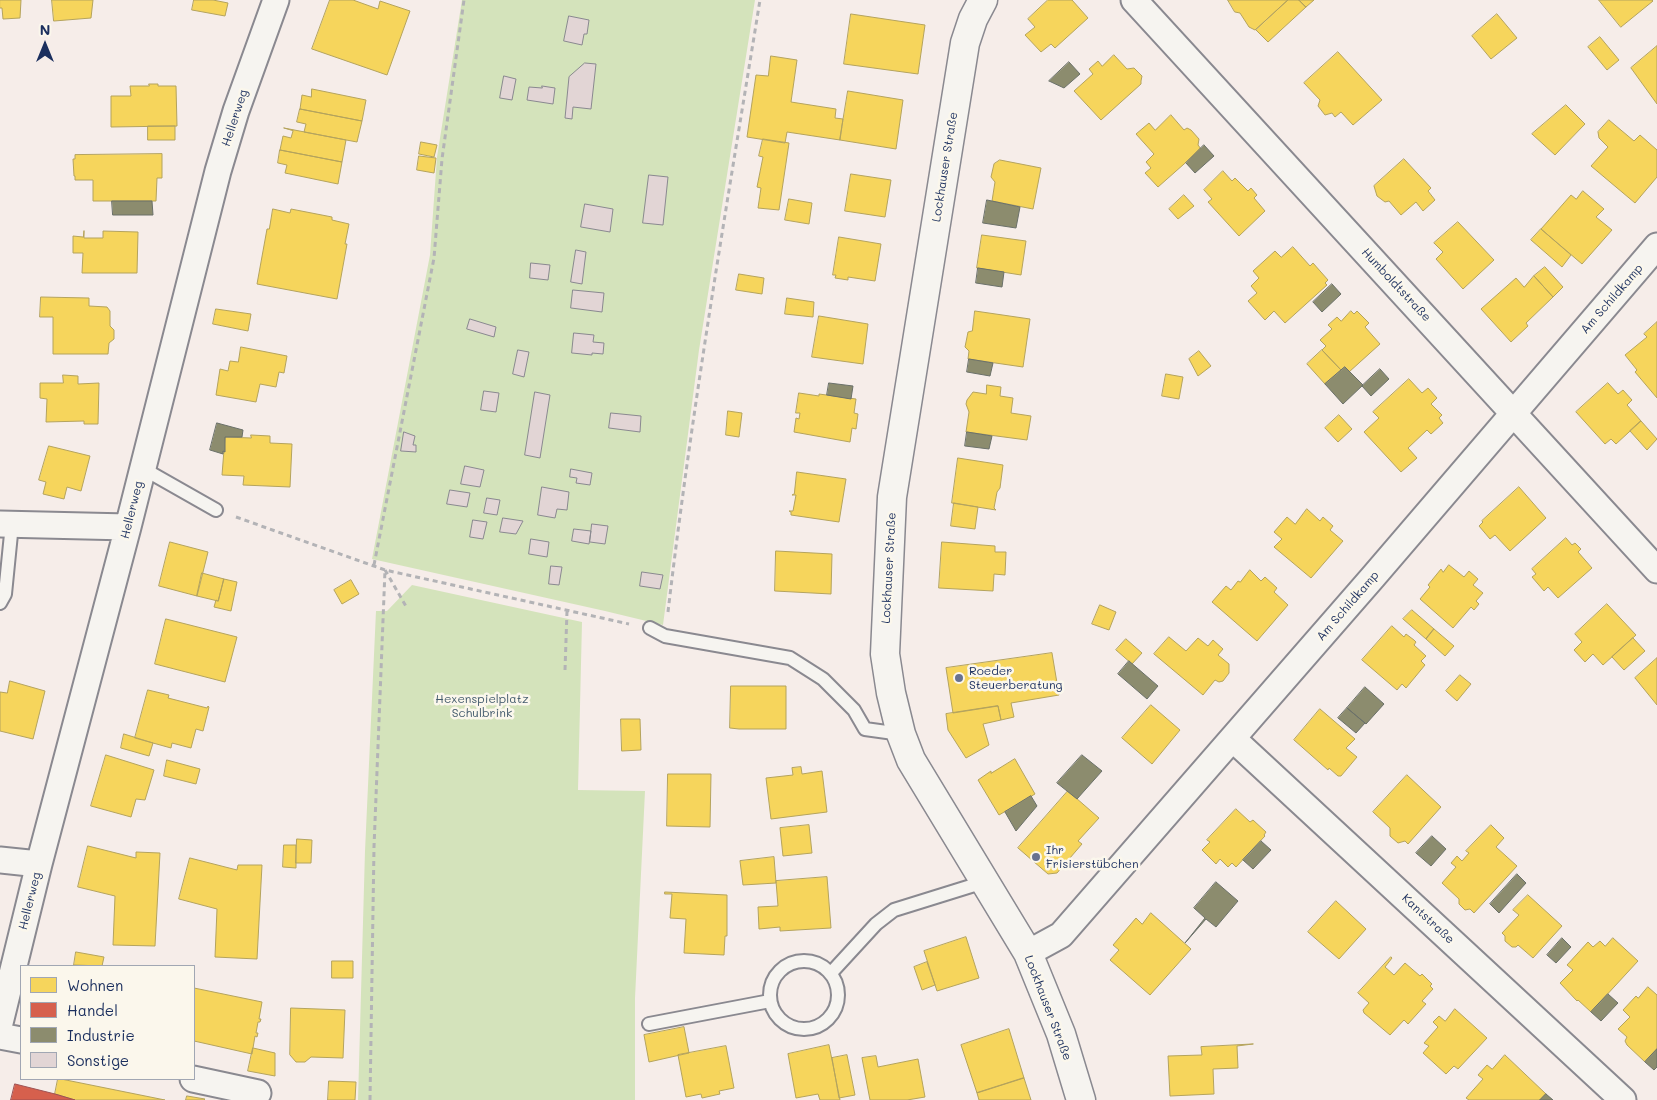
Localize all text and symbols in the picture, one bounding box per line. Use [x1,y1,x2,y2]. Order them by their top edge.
north arrow [20,20,70,70]
text: N [40,20,50,39]
street label: Hellerweg [219,88,251,148]
street label: Lockhauser Straße [929,111,961,223]
street label: Humboldtstraße [1358,245,1434,325]
street label: Am Schildkamp [1578,261,1646,337]
street label: Hellerweg [118,480,146,540]
street label: Lockhauser Straße [879,512,899,624]
street label: Am Schildkamp [1314,568,1382,644]
place label: Roeder Steuerberatung [969,664,1063,692]
marker: Roeder Steuerberatung [953,672,965,684]
park label: Hexenspielplatz Schulbrink [435,692,529,720]
place label: Ihr Frisierstübchen [1046,843,1139,871]
marker: Ihr Frisierstübchen [1030,851,1042,863]
street label: Hellerweg [16,871,44,931]
street label: Kantstraße [1399,891,1457,947]
street label: Lockhauser Straße [1021,953,1075,1063]
legend [20,965,195,1080]
text: Wohnen [67,975,123,995]
text: Handel [67,1000,118,1020]
text: Industrie [67,1025,135,1045]
text: Sonstige [67,1050,129,1070]

